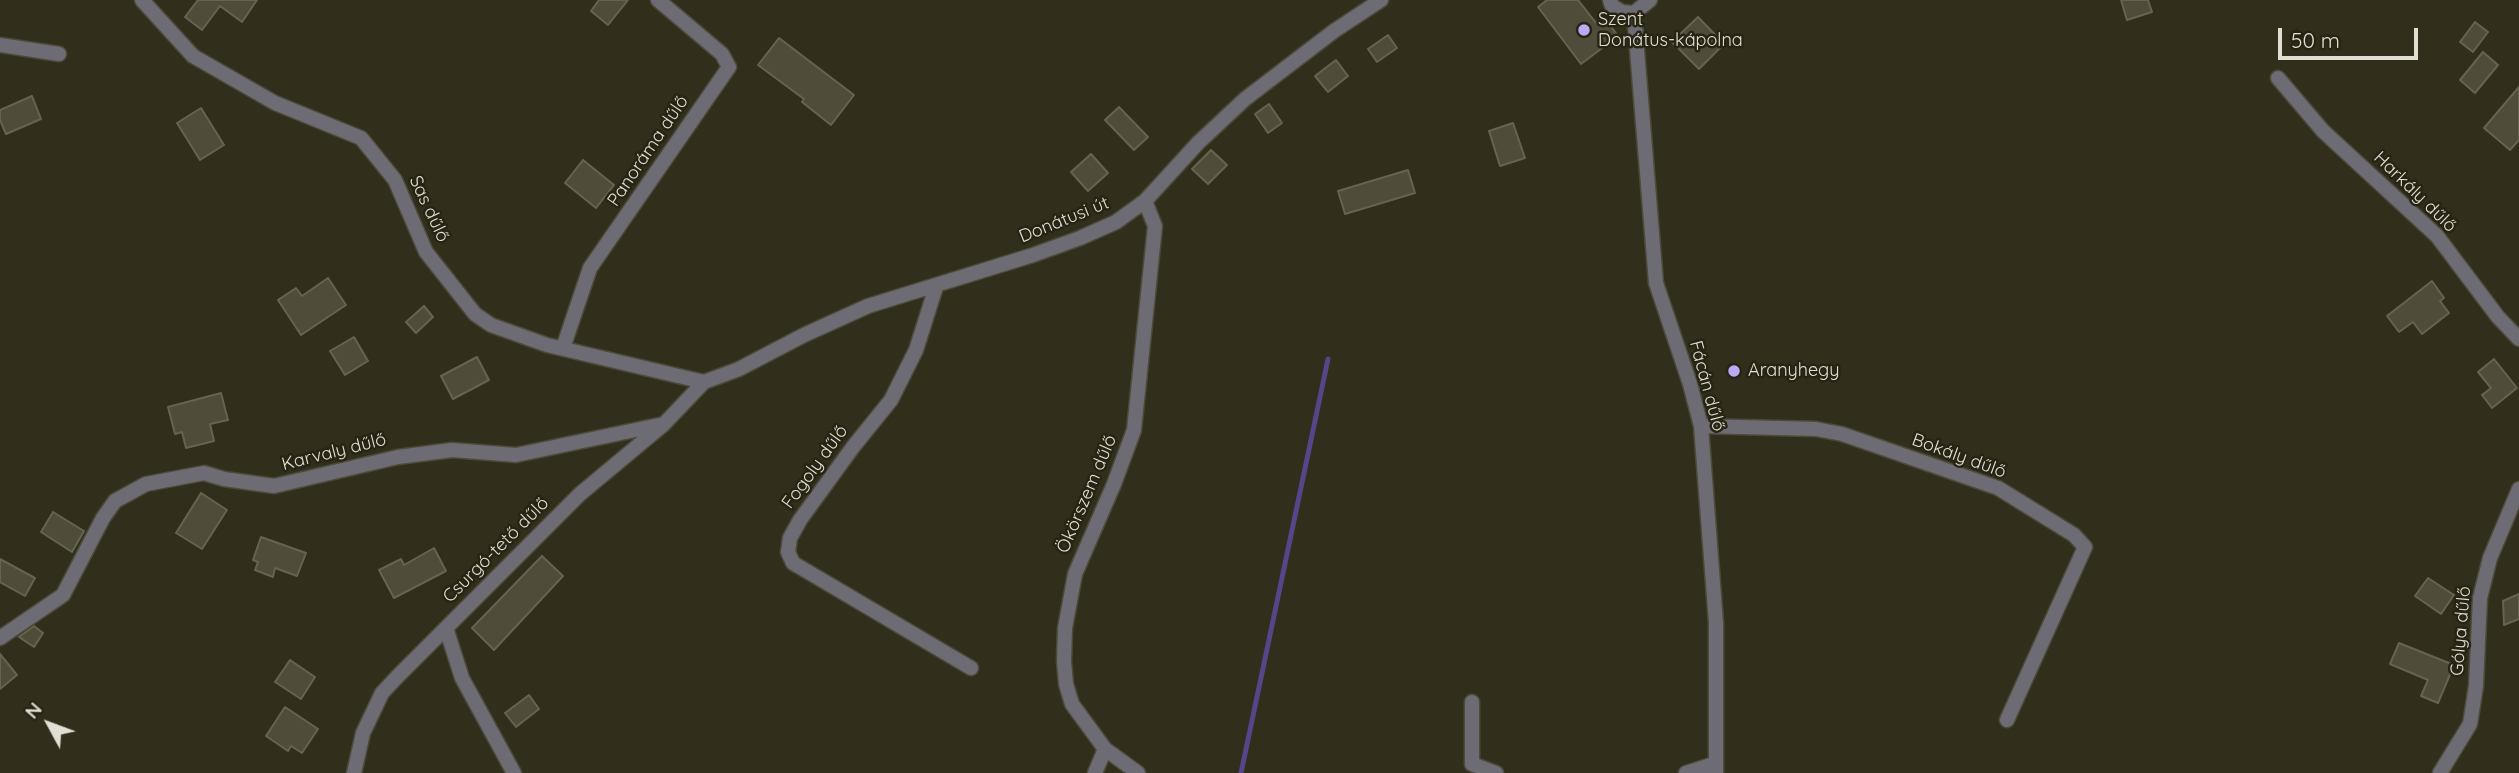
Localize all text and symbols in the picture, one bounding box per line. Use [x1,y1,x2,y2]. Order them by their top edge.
place label: Szent Donátus-kápolna [1598,9,1743,52]
scale bar [2281,14,2421,58]
marker: Szent Donátus-kápolna [1576,22,1592,38]
text: 50 m [2291,27,2340,53]
street label: Panoráma dűlő [603,91,693,211]
street label: Harkály dűlő [2369,147,2461,237]
street label: Sas dűlő [404,172,454,246]
street label: Donátusi út [1016,192,1112,248]
street label: Fácán dűlő [1685,338,1729,434]
place label: Aranyhegy [1748,360,1840,382]
marker: Aranyhegy [1726,363,1742,379]
street label: Fogoly dűlő [777,421,853,513]
street label: Karvaly dűlő [280,429,388,475]
street label: Bokály dűlő [1909,429,2009,483]
street label: Ökörszem dűlő [1052,432,1122,556]
street label: Csurgó-tető dűlő [439,493,553,607]
street label: Gólya dűlő [2446,585,2476,677]
north arrow [14,689,84,759]
text: N [20,697,47,723]

